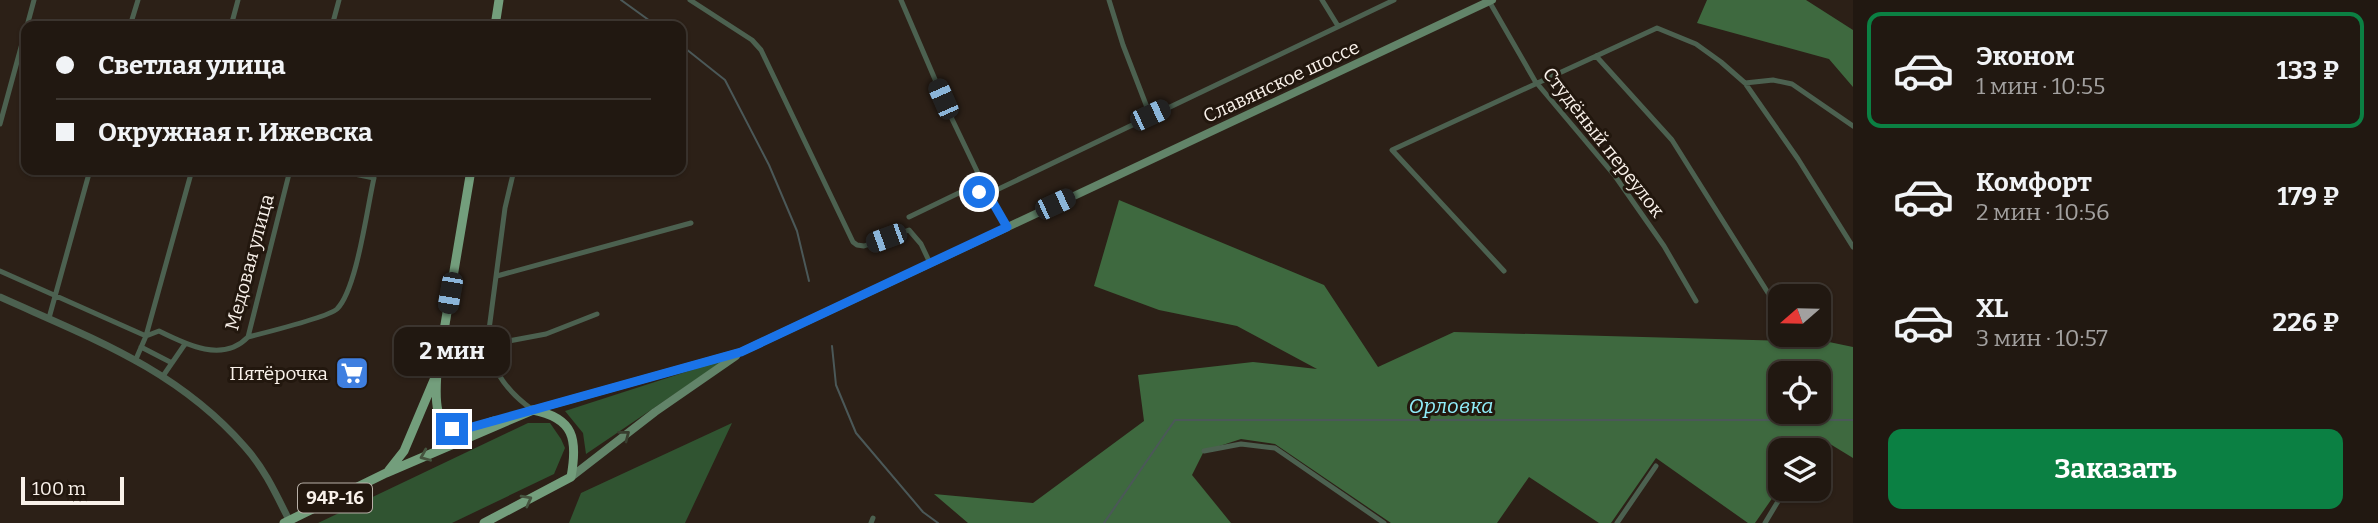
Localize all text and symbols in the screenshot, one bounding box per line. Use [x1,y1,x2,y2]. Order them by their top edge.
street label: Славянское шоссе [1199,35,1363,128]
icon: car [1892,39,1955,102]
text: Эконом [1976,41,2075,72]
text: Светлая улица [98,50,286,81]
text: 133 ₽ [2276,55,2339,86]
street label: Студёный переулок [1538,63,1670,223]
text: 1 мин · 10:55 [1976,72,2105,100]
car [925,76,962,122]
car [1127,97,1174,133]
text: Окружная г. Ижевска [98,117,373,148]
icon: car [1892,165,1955,228]
text: Комфорт [1976,167,2092,198]
route start [963,176,995,208]
text: 179 ₽ [2277,181,2339,212]
car [1032,186,1079,222]
street label: Медовая улица [220,191,279,333]
text: 2 мин · 10:56 [1976,198,2110,226]
car [863,221,910,255]
car [437,270,464,316]
north arrow [1768,284,1830,346]
map controls [1768,284,1831,501]
icon: car [1892,291,1955,354]
text: XL [1976,293,2008,324]
text: 226 ₽ [2273,307,2339,338]
text: 3 мин · 10:57 [1976,324,2108,352]
callout: 2 мин [394,328,510,376]
text: 2 мин [419,337,485,365]
supermarket icon: Пятёрочка [333,354,371,392]
button: locate [1768,361,1831,424]
place label: Пятёрочка [229,362,329,385]
water label: Орловка [1408,393,1494,419]
route end [436,413,468,445]
button: Заказать [1888,429,2343,509]
one-way arrow [618,430,630,443]
button: layers [1768,438,1831,501]
one-way arrow [420,448,432,462]
scale bar [21,474,124,506]
text: 100 m [32,477,86,500]
road number: 94Р-16 [298,484,372,512]
one-way arrow [520,495,533,508]

